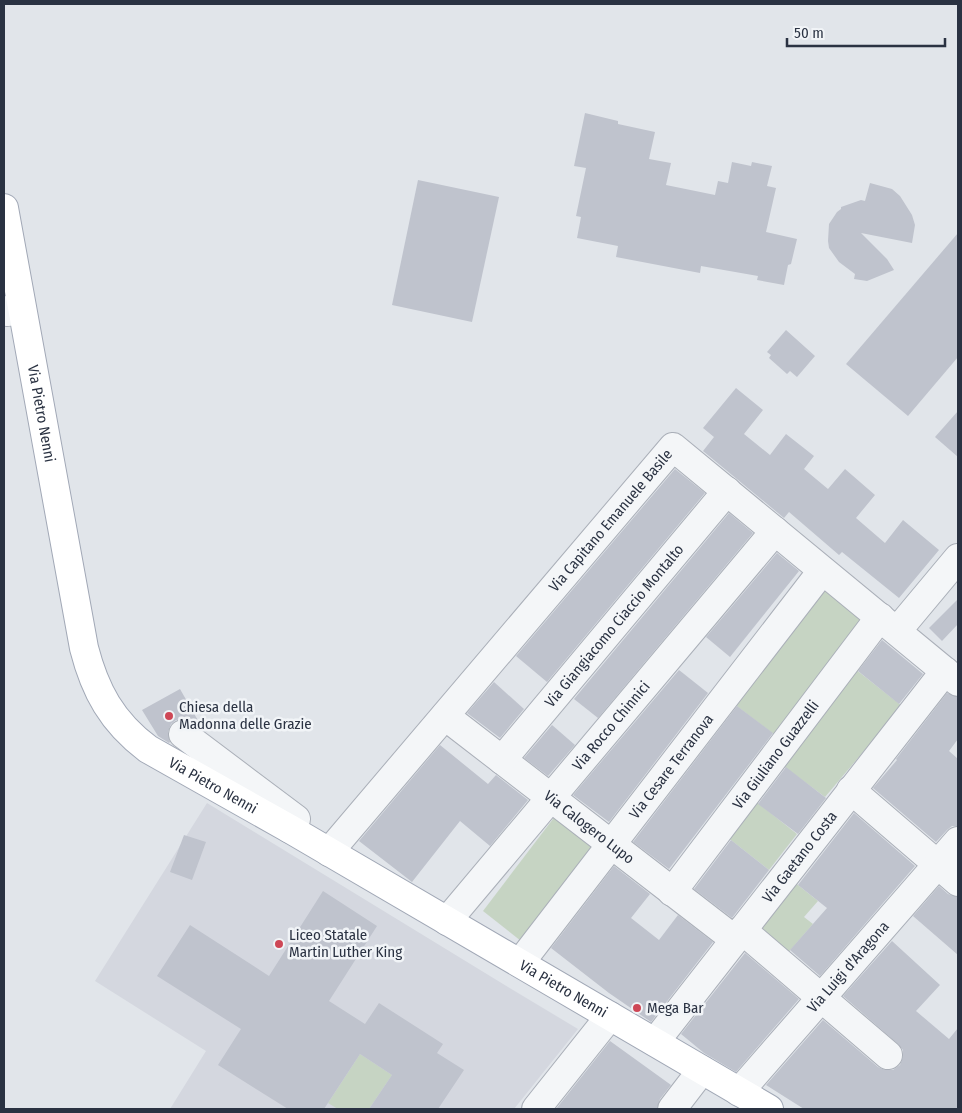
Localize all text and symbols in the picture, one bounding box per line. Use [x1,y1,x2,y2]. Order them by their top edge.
scale bar [787,15,944,47]
text: 50 m [794,24,824,42]
street label: Via Pietro Nenni [24,363,59,464]
street label: Via Capitano Emanuele Basile [545,446,676,595]
street label: Via Giangiacomo Ciaccio Montalto [541,541,688,711]
street label: Via Rocco Chinnici [569,678,654,774]
street label: Via Giuliano Guazzelli [729,697,823,813]
place label: Chiesa della Madonna delle Grazie [179,698,312,733]
marker: Chiesa della Madonna delle Grazie [163,710,175,722]
street label: Via Cesare Terranova [625,711,717,822]
street label: Via Pietro Nenni [166,754,260,818]
street label: Via Calogero Lupo [540,787,638,868]
street label: Via Gaetano Costa [758,808,841,906]
street label: Via Luigi d'Aragona [803,918,893,1016]
place label: Liceo Statale Martin Luther King [289,926,402,961]
marker: Liceo Statale Martin Luther King [273,938,285,950]
street label: Via Pietro Nenni [516,956,610,1021]
place label: Mega Bar [647,999,704,1017]
marker: Mega Bar [631,1002,643,1014]

